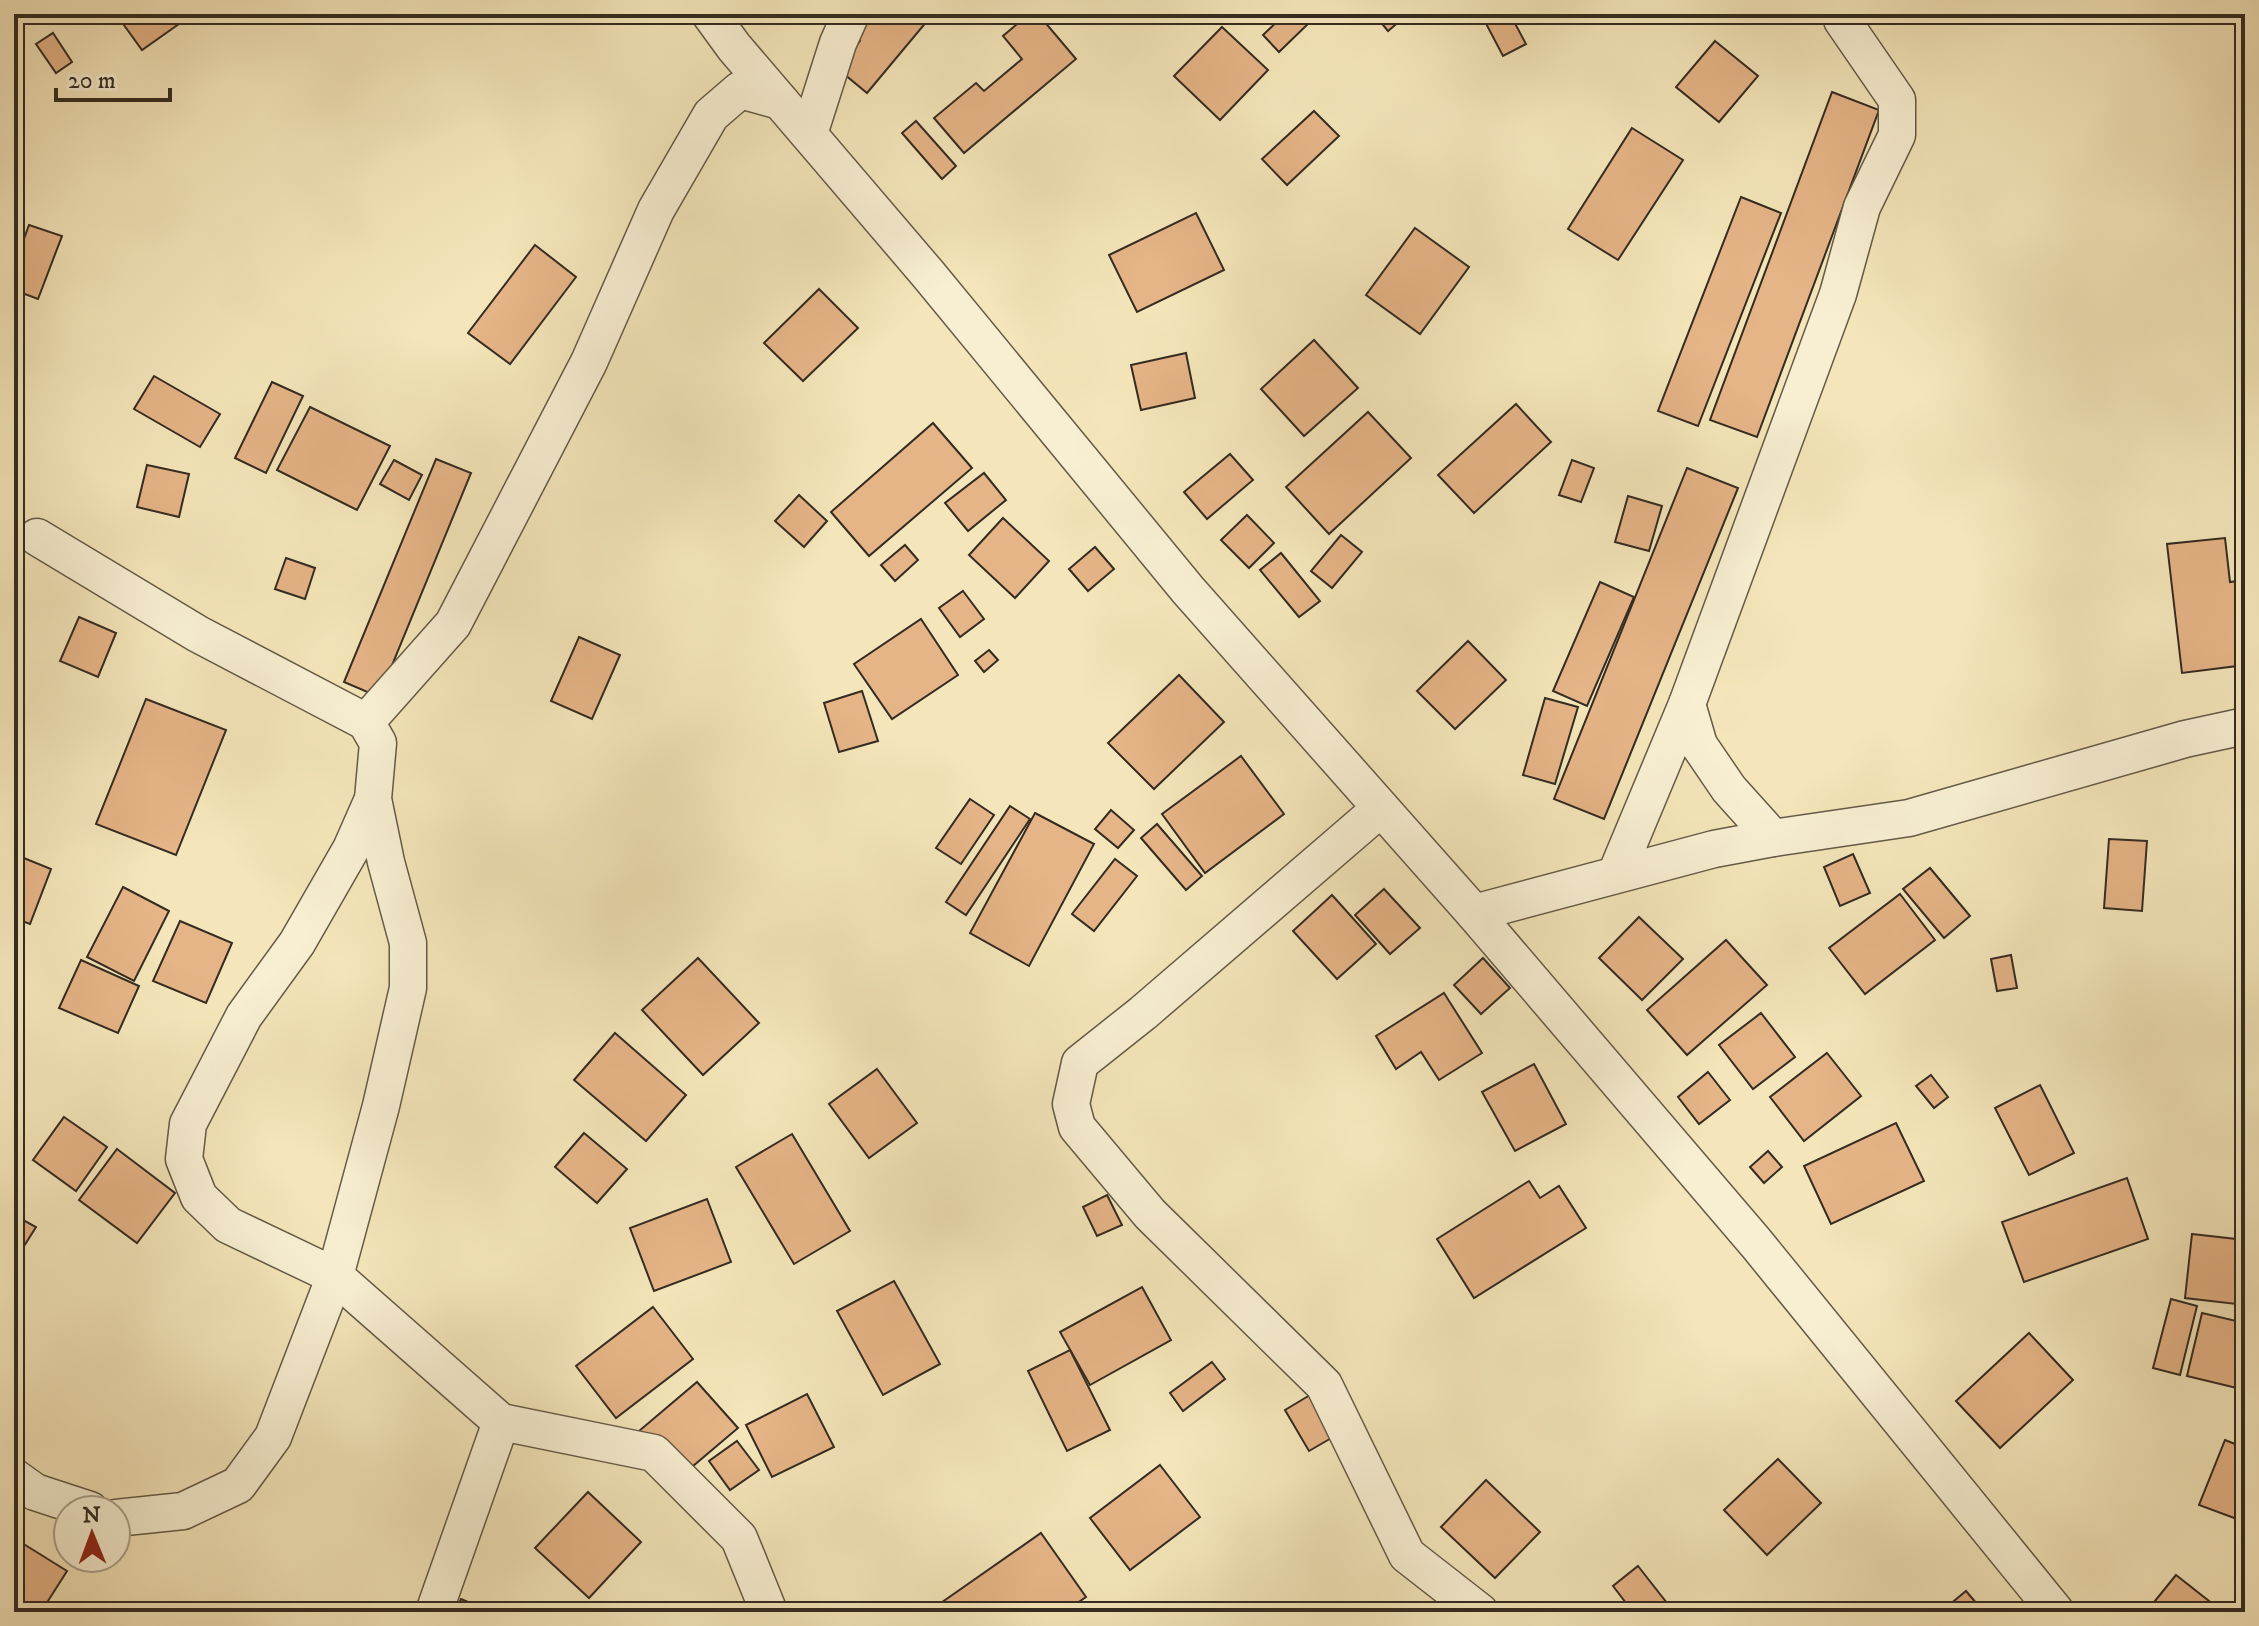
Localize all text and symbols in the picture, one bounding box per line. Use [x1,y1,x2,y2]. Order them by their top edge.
scale bar [56,52,170,102]
text: 20 m [68,66,116,96]
north arrow [52,1494,132,1574]
text: N [82,1502,101,1529]

